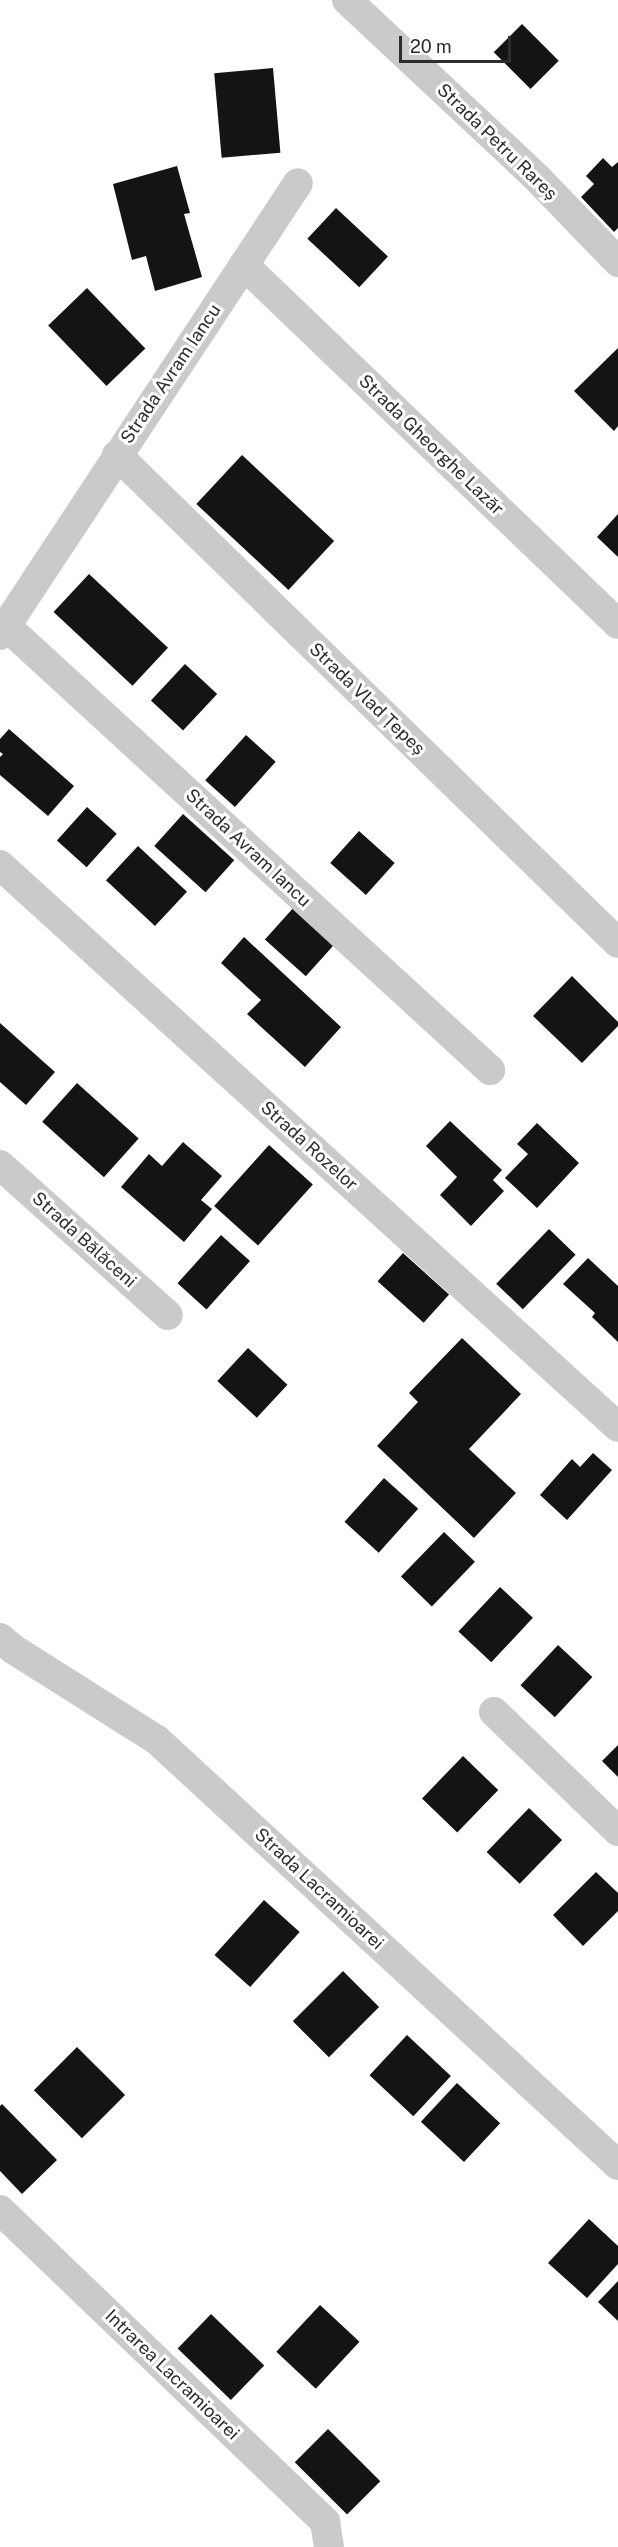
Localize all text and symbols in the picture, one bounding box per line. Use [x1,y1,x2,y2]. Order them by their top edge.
scale bar [402,24,514,62]
text: 20 m [410,36,452,57]
street label: Strada Petru Rareș [433,79,561,205]
street label: Strada Avram Iancu [116,300,226,448]
street label: Strada Gheorghe Lazăr [354,370,508,520]
street label: Strada Vlad Țepeș [305,638,429,760]
street label: Strada Avram Iancu [181,784,315,912]
street label: Strada Rozelor [256,1097,362,1195]
street label: Strada Bălăceni [28,1188,140,1292]
street label: Strada Lacramioarei [250,1824,388,1954]
street label: Intrarea Lacramioarei [100,2305,244,2445]

